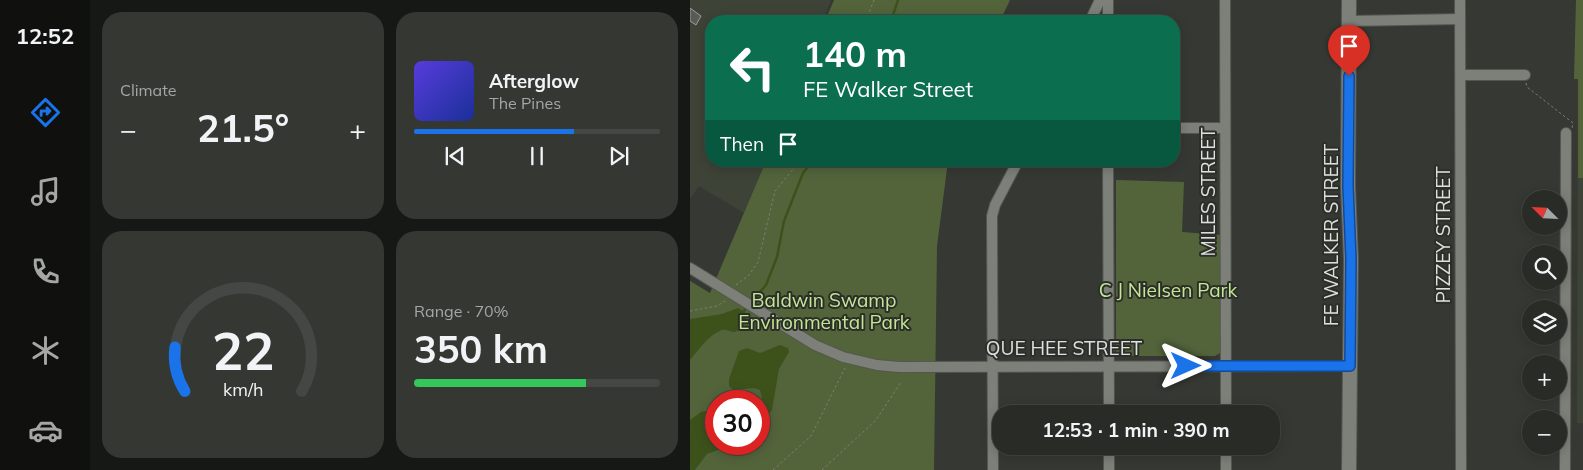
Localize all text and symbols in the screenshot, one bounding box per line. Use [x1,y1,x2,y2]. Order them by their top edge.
text: 12:52 [16,22,74,50]
pin [1328,25,1370,76]
text: 140 m [803,32,907,76]
icon: arrive [1335,32,1363,60]
icon: left [720,35,785,100]
text: Afterglow [489,69,579,93]
text: FE Walker Street [803,75,973,103]
text: Climate [120,80,176,100]
text: The Pines [489,93,561,113]
icon: directions [28,95,63,130]
text: 21.5° [197,104,289,152]
text: − [120,112,137,147]
text: + [349,112,366,147]
street label: MILES STREET [1196,127,1220,257]
icon: arrive [774,130,802,158]
text: Then [720,132,764,156]
icon: previous [441,142,469,170]
icon: pause [523,142,551,170]
icon: next [605,142,633,170]
street label: FE WALKER STREET [1319,143,1343,326]
street label: PIZZEY STREET [1431,166,1455,304]
icon: music [28,174,63,209]
north arrow [1522,190,1568,235]
map controls [1522,190,1567,455]
button: search [1522,245,1567,290]
icon: phone [28,254,63,289]
park label: C J Nielsen Park [1099,278,1238,302]
park label: Baldwin Swamp Environmental Park [738,288,910,334]
button: layers [1522,300,1567,345]
text: Range · 70% [414,301,509,321]
text: 22 [212,318,274,383]
text: 350 km [414,325,548,373]
icon: climate [28,333,63,368]
street label: QUE HEE STREET [986,336,1143,360]
position arrow [1159,339,1211,391]
button: + [1522,355,1567,400]
text: km/h [223,378,263,400]
speed limit sign: 30 [705,390,770,455]
button: − [1522,410,1567,455]
icon: car [28,413,63,448]
text: 12:53 · 1 min · 390 m [1042,418,1230,442]

